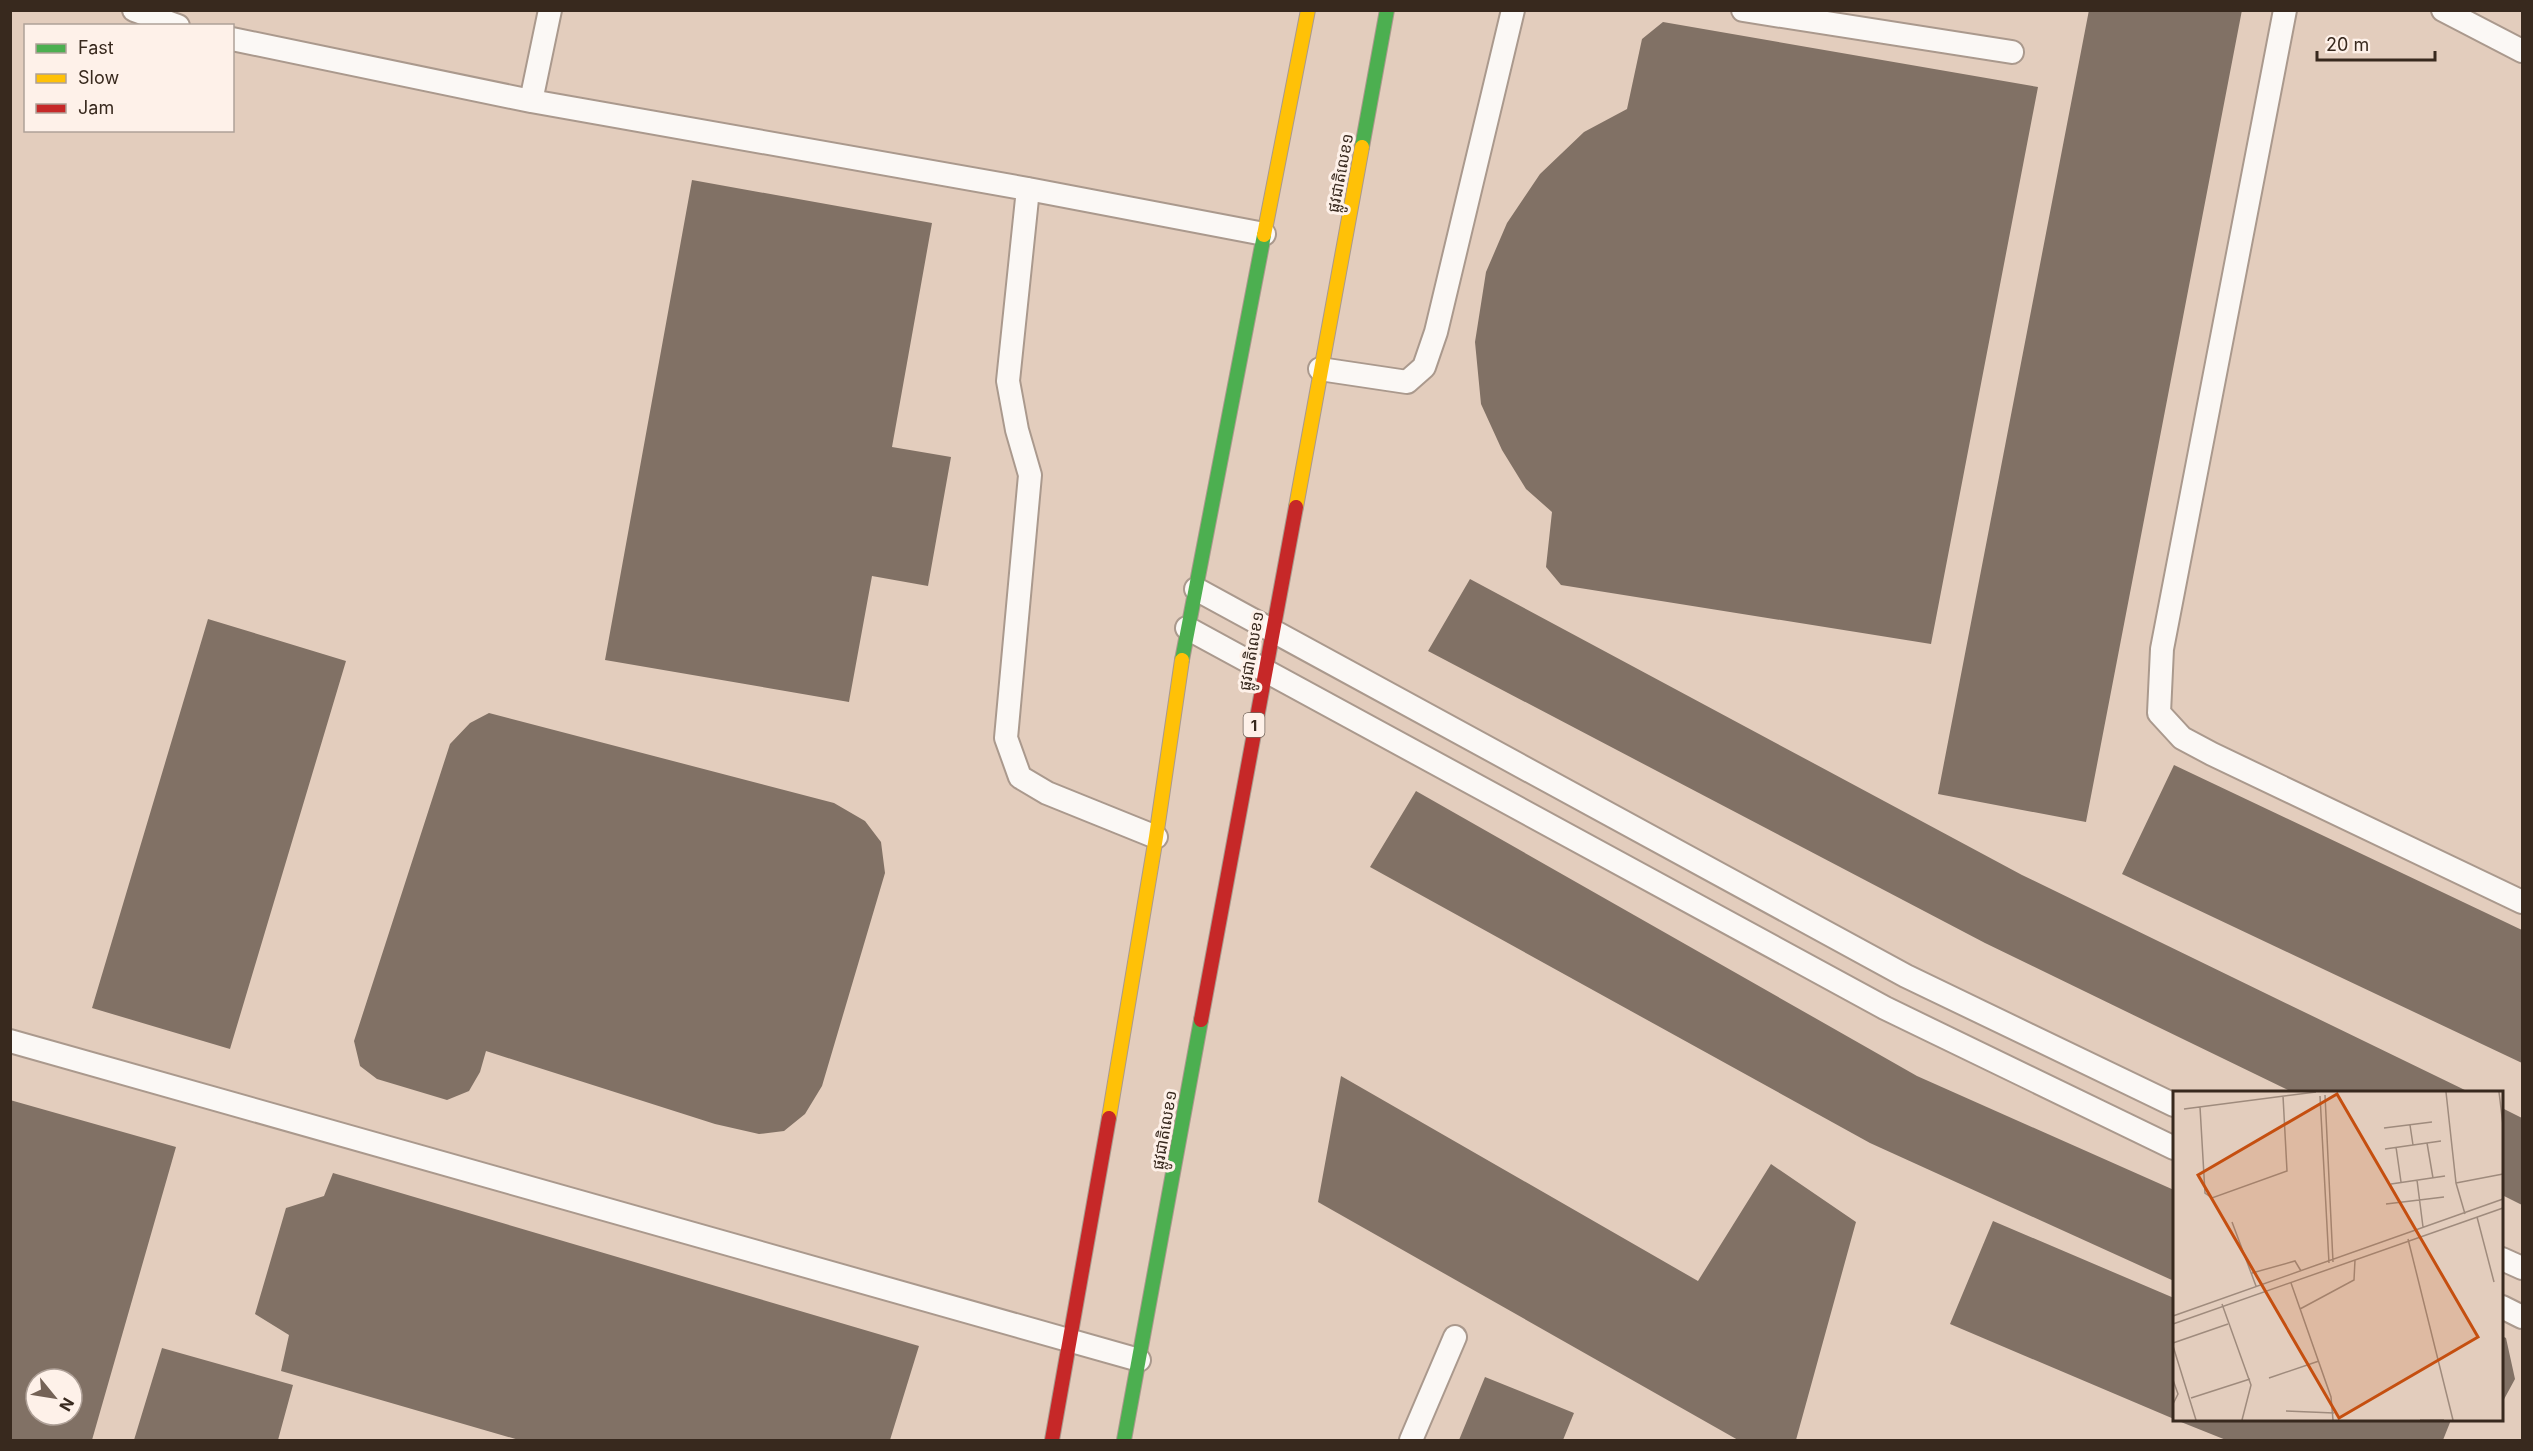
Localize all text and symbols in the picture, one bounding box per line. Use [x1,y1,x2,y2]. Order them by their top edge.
legend [24,24,234,132]
scale bar [2317,24,2436,62]
text: 20 m [2326,34,2369,55]
text: Fast [78,37,114,58]
text: Slow [78,67,119,88]
text: Jam [78,97,114,118]
street label: ផ្លូវជាតិលេខ១ [1323,132,1362,215]
street label: ផ្លូវជាតិលេខ១ [1234,610,1272,693]
road number: 1 [1244,713,1264,737]
street label: ផ្លូវជាតិលេខ១ [1147,1089,1185,1172]
inset map [2173,1091,2503,1421]
north arrow [24,1367,84,1427]
text: N [55,1394,79,1415]

